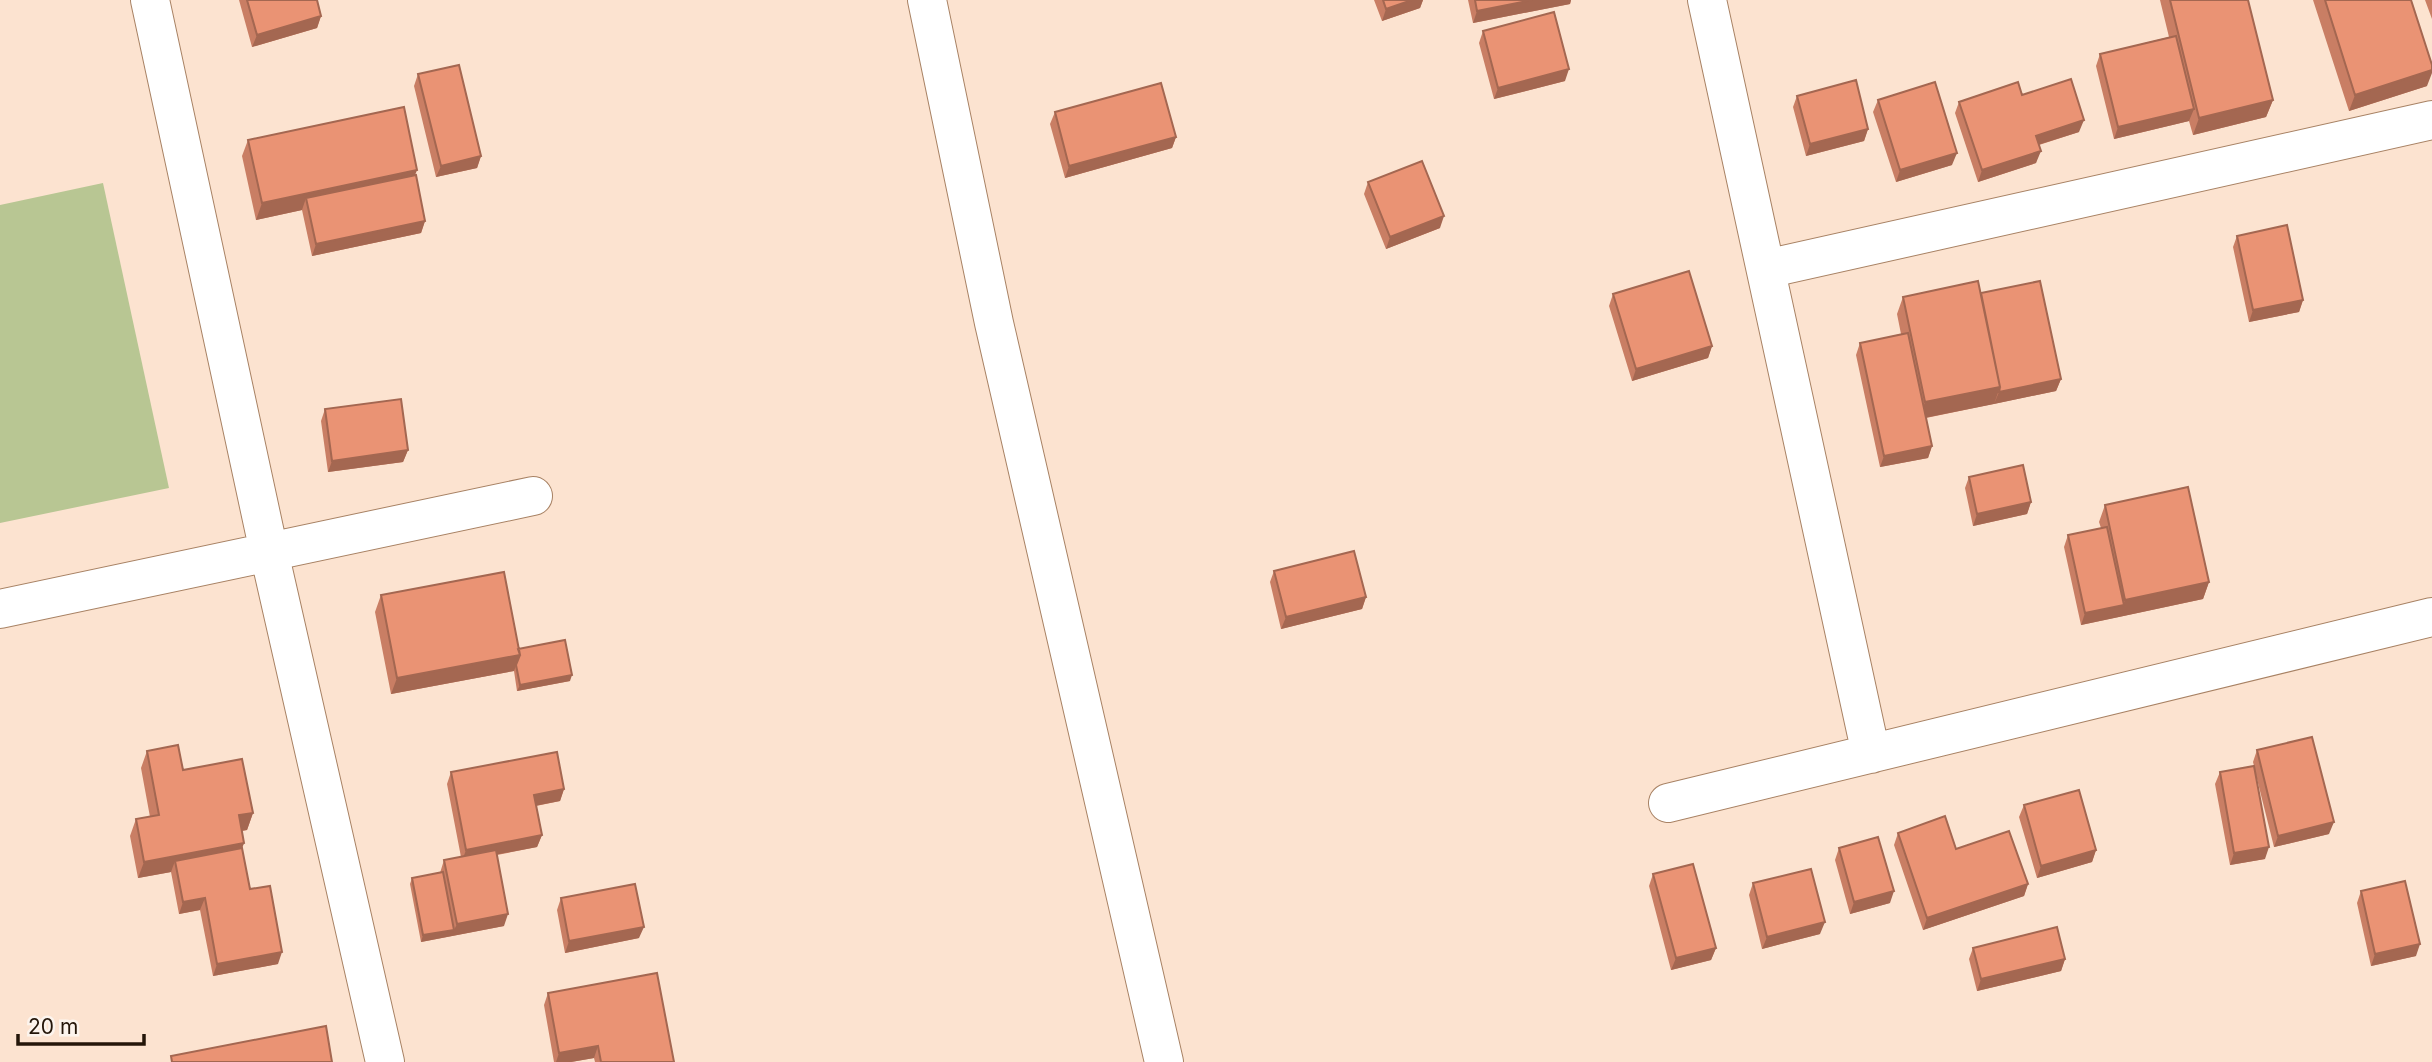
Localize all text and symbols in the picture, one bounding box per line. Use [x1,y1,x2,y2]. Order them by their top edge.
scale bar [18,1002,144,1046]
text: 20 m [28,1014,78,1039]

